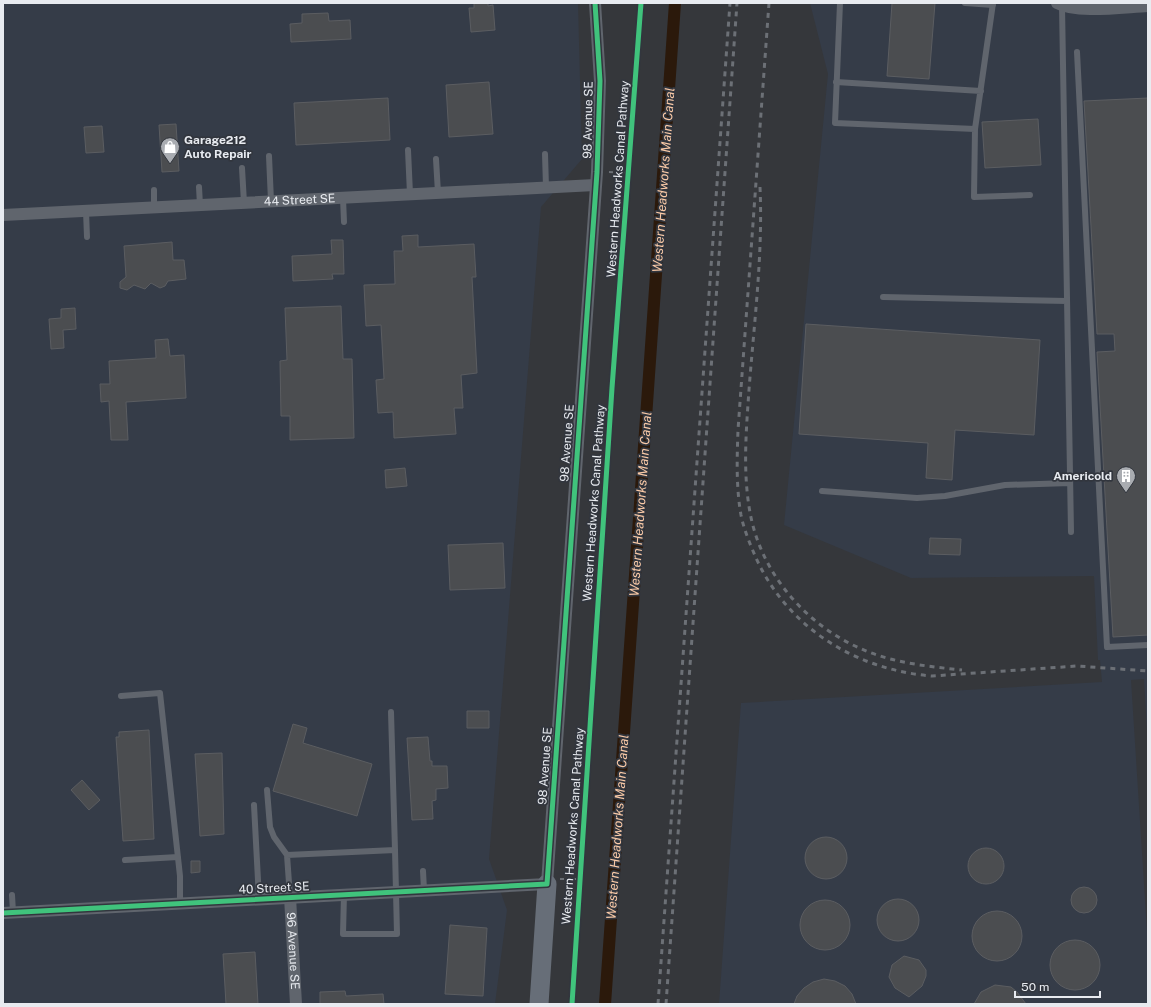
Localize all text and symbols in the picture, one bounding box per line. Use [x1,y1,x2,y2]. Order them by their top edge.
street label: Western Headworks Canal Pathway [604,79,632,278]
street label: 98 Avenue SE [580,81,596,159]
water label: Western Headworks Main Canal [650,87,677,273]
place label: Garage212 Auto Repair [184,133,251,161]
shop icon: Garage212 Auto Repair [159,136,181,164]
street label: 44 Street SE [264,191,336,209]
street label: Western Headworks Canal Pathway [580,403,608,602]
street label: 98 Avenue SE [557,404,577,482]
water label: Western Headworks Main Canal [627,411,654,597]
building icon: Americold [1115,465,1137,493]
place label: Americold [1053,469,1112,483]
street label: Western Headworks Canal Pathway [559,726,587,925]
street label: 98 Avenue SE [535,727,555,805]
water label: Western Headworks Main Canal [604,734,631,920]
street label: 40 Street SE [238,879,310,897]
street label: 96 Avenue SE [284,912,302,990]
scale bar [1015,973,1100,999]
text: 50 m [1021,980,1049,994]

